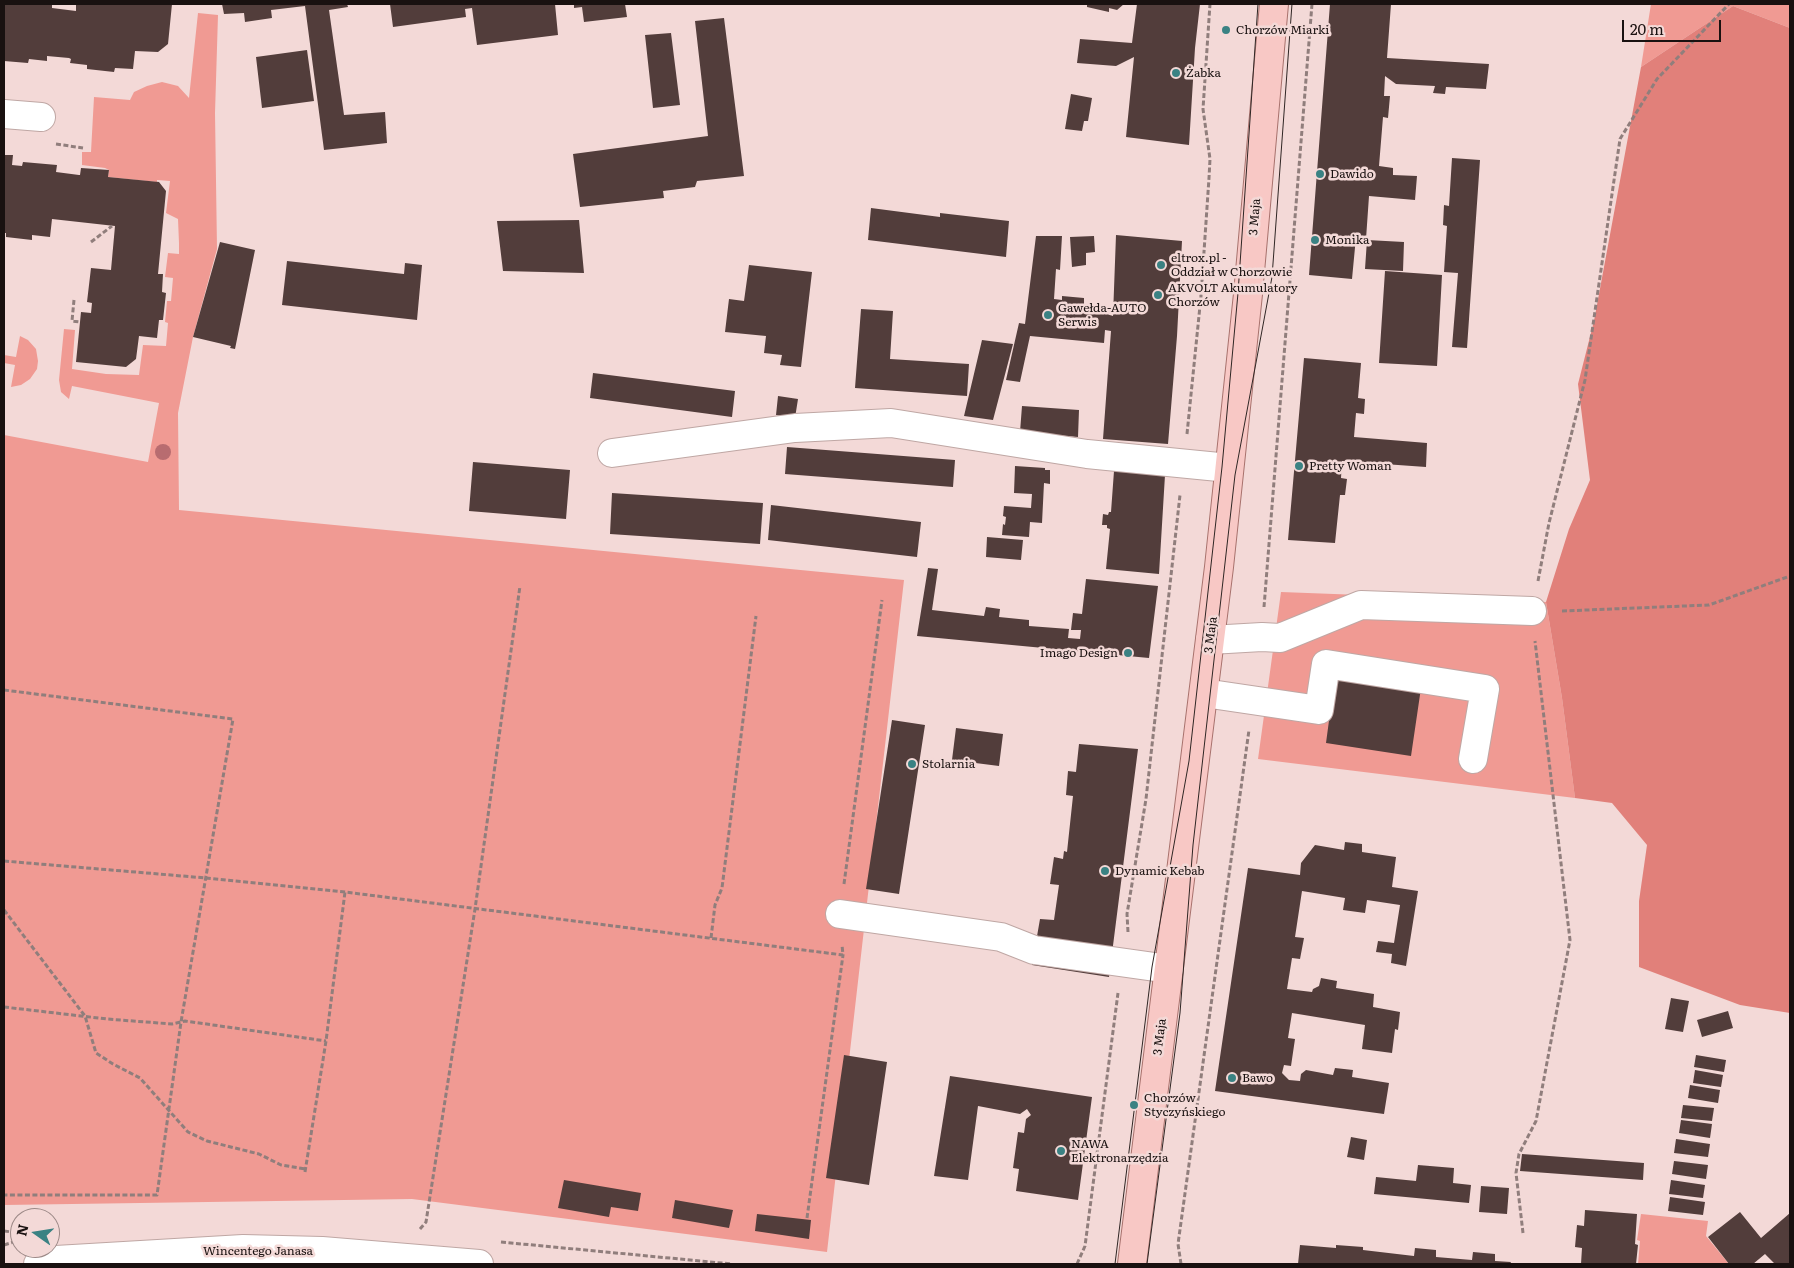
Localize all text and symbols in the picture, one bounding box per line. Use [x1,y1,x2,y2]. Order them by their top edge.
scale bar [1624,10,1723,42]
text: 20 m [1630,17,1664,40]
place label: Chorzów Miarki [1236,23,1329,37]
marker: Chorzów Miarki [1220,24,1232,36]
place label: Żabka [1186,66,1221,80]
marker: Żabka [1170,67,1182,79]
place label: Dawido [1330,167,1374,181]
marker: Dawido [1314,168,1326,180]
street label: 3 Maja [1246,198,1264,236]
place label: Monika [1325,233,1369,247]
marker: Monika [1309,234,1321,246]
place label: eltrox.pl - Oddział w Chorzowie [1171,251,1292,279]
marker: eltrox.pl - Oddział w Chorzowie [1155,259,1167,271]
place label: AKVOLT Akumulatory Chorzów [1168,281,1298,309]
marker: AKVOLT Akumulatory Chorzów [1152,289,1164,301]
place label: Gawełda-AUTO Serwis [1058,301,1146,329]
marker: Gawełda-AUTO Serwis [1042,309,1054,321]
place label: Pretty Woman [1309,459,1392,473]
marker: Pretty Woman [1293,460,1305,472]
street label: 3 Maja [1202,616,1220,654]
place label: Imago Design [1040,646,1118,660]
marker: Imago Design [1122,647,1134,659]
place label: Stolarnia [922,757,975,771]
marker: Stolarnia [906,758,918,770]
place label: Dynamic Kebab [1115,864,1205,878]
marker: Dynamic Kebab [1099,865,1111,877]
street label: 3 Maja [1151,1018,1169,1056]
place label: Bawo [1242,1071,1273,1085]
marker: Bawo [1226,1072,1238,1084]
place label: Chorzów Styczyńskiego [1144,1091,1225,1119]
marker: Chorzów Styczyńskiego [1128,1099,1140,1111]
place label: NAWA Elektronarzędzia [1071,1137,1169,1165]
marker: NAWA Elektronarzędzia [1055,1145,1067,1157]
north arrow [10,1208,60,1258]
text: N [10,1222,32,1238]
street label: Wincentego Janasa [203,1244,313,1258]

